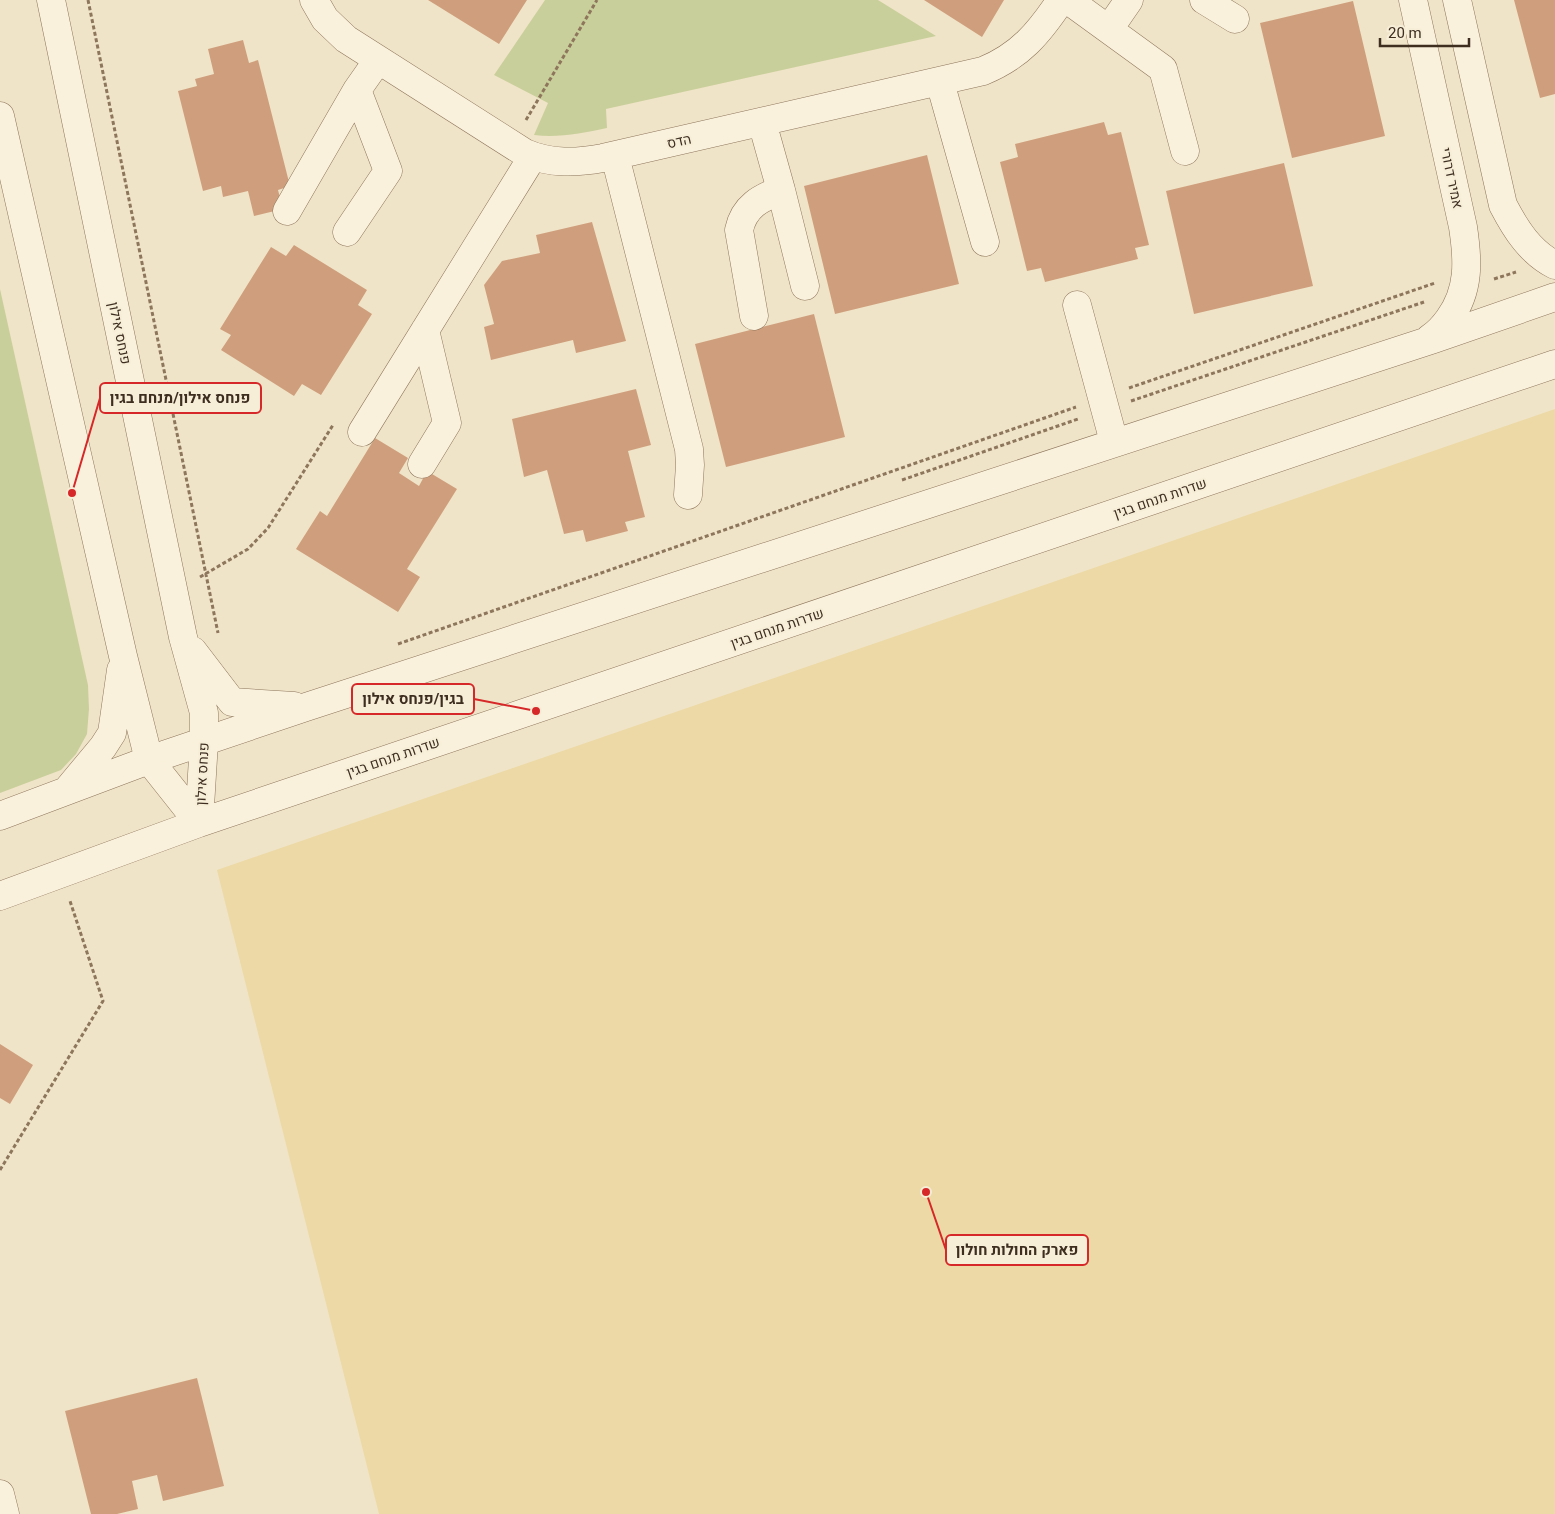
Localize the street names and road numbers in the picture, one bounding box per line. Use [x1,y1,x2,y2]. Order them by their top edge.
street label: הדס [665,129,693,154]
street label: אמיר דרורי [1435,146,1468,211]
street label: פנחס אילון [103,300,136,366]
street label: שדרות מנחם בגין [1111,473,1210,524]
street label: שדרות מנחם בגין [728,603,827,654]
street label: שדרות מנחם בגין [344,732,443,783]
street label: פנחס אילון [190,742,215,806]

